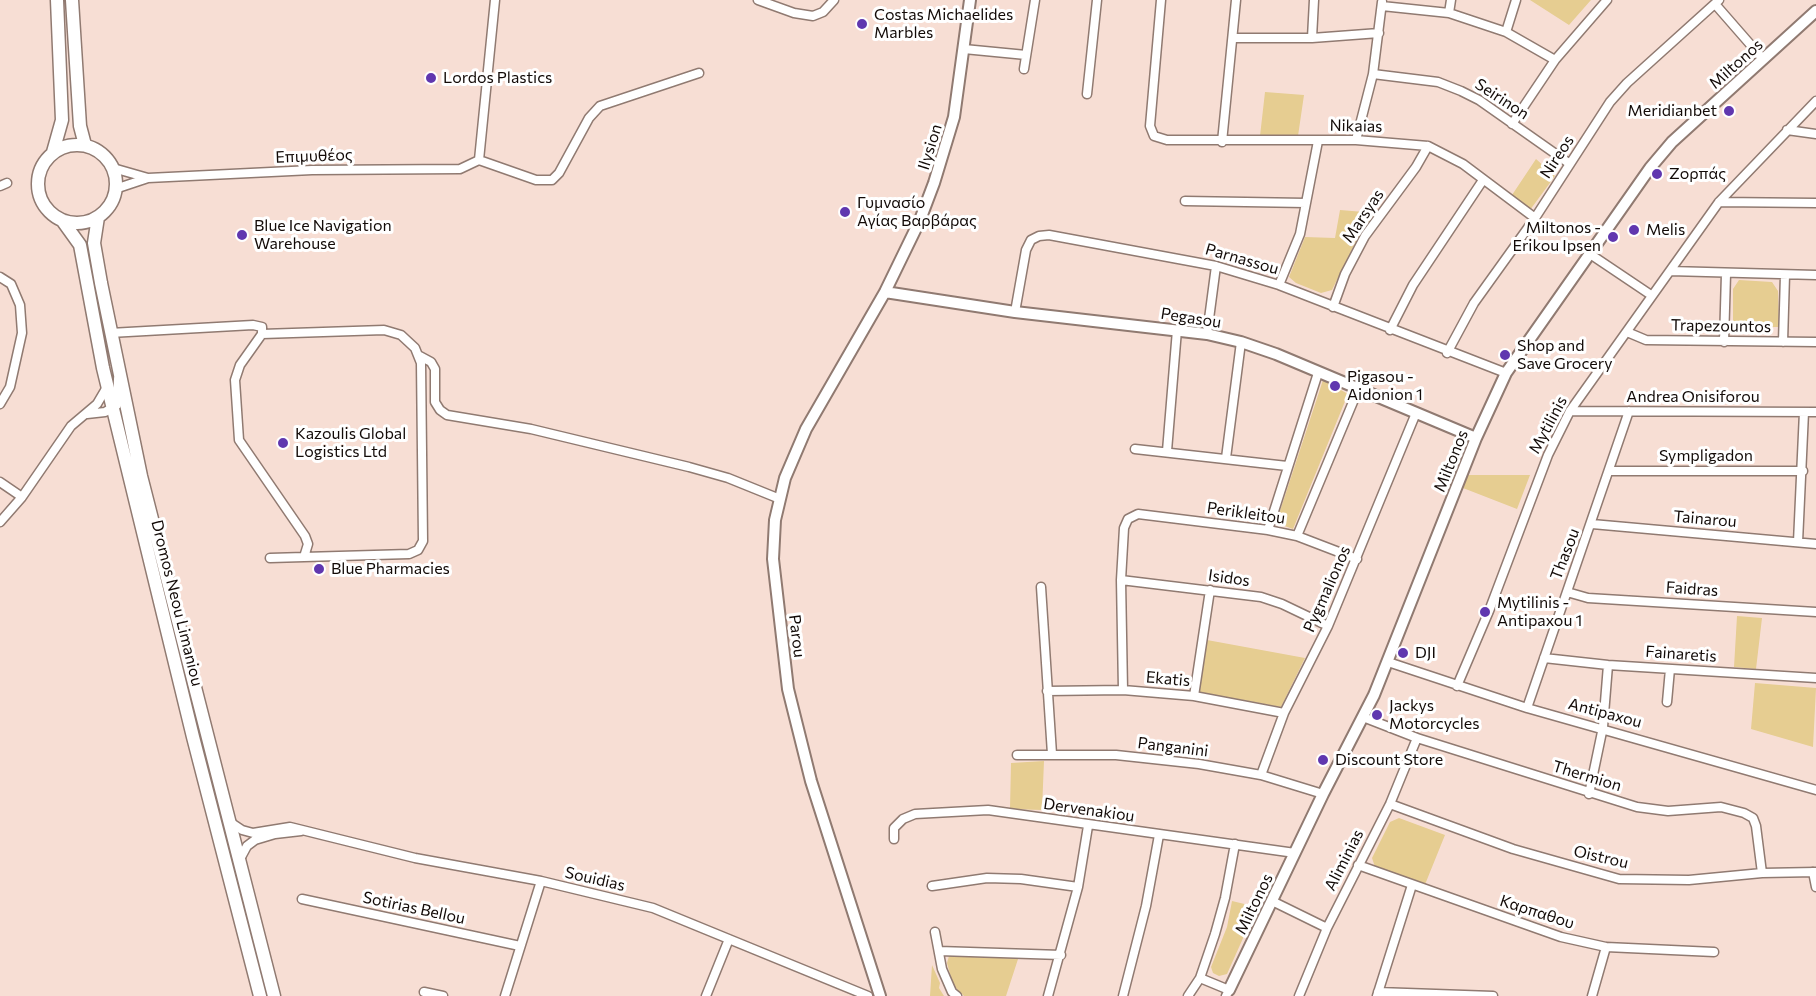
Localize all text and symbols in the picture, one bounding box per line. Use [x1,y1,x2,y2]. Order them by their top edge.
place label: Costas Michaelides Marbles [874,5,1013,43]
marker: Costas Michaelides Marbles [855,17,869,31]
street label: Miltonos [1705,35,1767,93]
place label: Lordos Plastics [443,68,552,88]
marker: Lordos Plastics [424,71,438,85]
street label: Seirinon [1471,75,1533,123]
place label: Meridianbet [1628,101,1717,121]
marker: Meridianbet [1722,104,1736,118]
street label: Nikaias [1329,116,1383,136]
street label: Ilysion [914,122,946,172]
street label: Nireos [1536,132,1578,182]
street label: Επιμυθέος [275,145,353,167]
place label: Ζορπάς [1669,164,1726,184]
marker: Ζορπάς [1650,167,1664,181]
street label: Marsyas [1338,186,1388,246]
place label: Γυμνασίο Αγίας Βαρβάρας [857,193,977,231]
marker: Γυμνασίο Αγίας Βαρβάρας [838,205,852,219]
place label: Blue Ice Navigation Warehouse [254,216,392,254]
place label: Miltonos - Erikou Ipsen [1512,218,1601,256]
place label: Melis [1646,220,1685,240]
marker: Melis [1627,223,1641,237]
marker: Blue Ice Navigation Warehouse [235,228,249,242]
marker: Miltonos - Erikou Ipsen [1606,230,1620,244]
street label: Parnassou [1203,239,1281,279]
street label: Pegasou [1159,304,1223,332]
street label: Trapezountos [1671,316,1771,336]
place label: Shop and Save Grocery [1517,336,1612,374]
marker: Shop and Save Grocery [1498,348,1512,362]
place label: Pigasou - Aidonion 1 [1347,367,1423,405]
marker: Pigasou - Aidonion 1 [1328,379,1342,393]
street label: Andrea Onisiforou [1626,387,1760,407]
street label: Mytilinis [1525,393,1571,457]
place label: Kazoulis Global Logistics Ltd [295,424,406,462]
street label: Miltonos [1430,427,1472,495]
marker: Kazoulis Global Logistics Ltd [276,436,290,450]
street label: Sympligadon [1659,446,1753,466]
street label: Perikleitou [1206,498,1286,528]
street label: Tainarou [1673,507,1737,531]
street label: Dromos Neou Limaniou [147,518,207,688]
street label: Thasou [1546,526,1584,582]
street label: Pygmalionos [1299,543,1355,635]
place label: Blue Pharmacies [331,559,450,579]
marker: Blue Pharmacies [312,562,326,576]
street label: Isidos [1207,566,1251,590]
street label: Faidras [1665,578,1719,600]
place label: Mytilinis - Antipaxou 1 [1497,593,1582,631]
marker: Mytilinis - Antipaxou 1 [1478,605,1492,619]
street label: Parou [785,613,809,659]
street label: Fainaretis [1645,642,1717,666]
place label: DJI [1415,643,1436,663]
marker: DJI [1396,646,1410,660]
street label: Ekatis [1145,667,1191,691]
street label: Antipaxou [1566,694,1644,732]
place label: Jackys Motorcycles [1389,696,1479,734]
marker: Jackys Motorcycles [1370,708,1384,722]
street label: Panganini [1137,733,1209,761]
place label: Discount Store [1335,750,1443,770]
marker: Discount Store [1316,753,1330,767]
street label: Thermion [1550,756,1624,796]
street label: Dervenakiou [1042,794,1136,826]
street label: Aliminias [1320,826,1368,894]
street label: Oistrou [1572,841,1630,873]
street label: Souidias [563,863,627,895]
street label: Miltonos [1231,870,1277,938]
street label: Sotirias Bellou [361,888,467,928]
street label: Καρπαθου [1497,891,1577,933]

